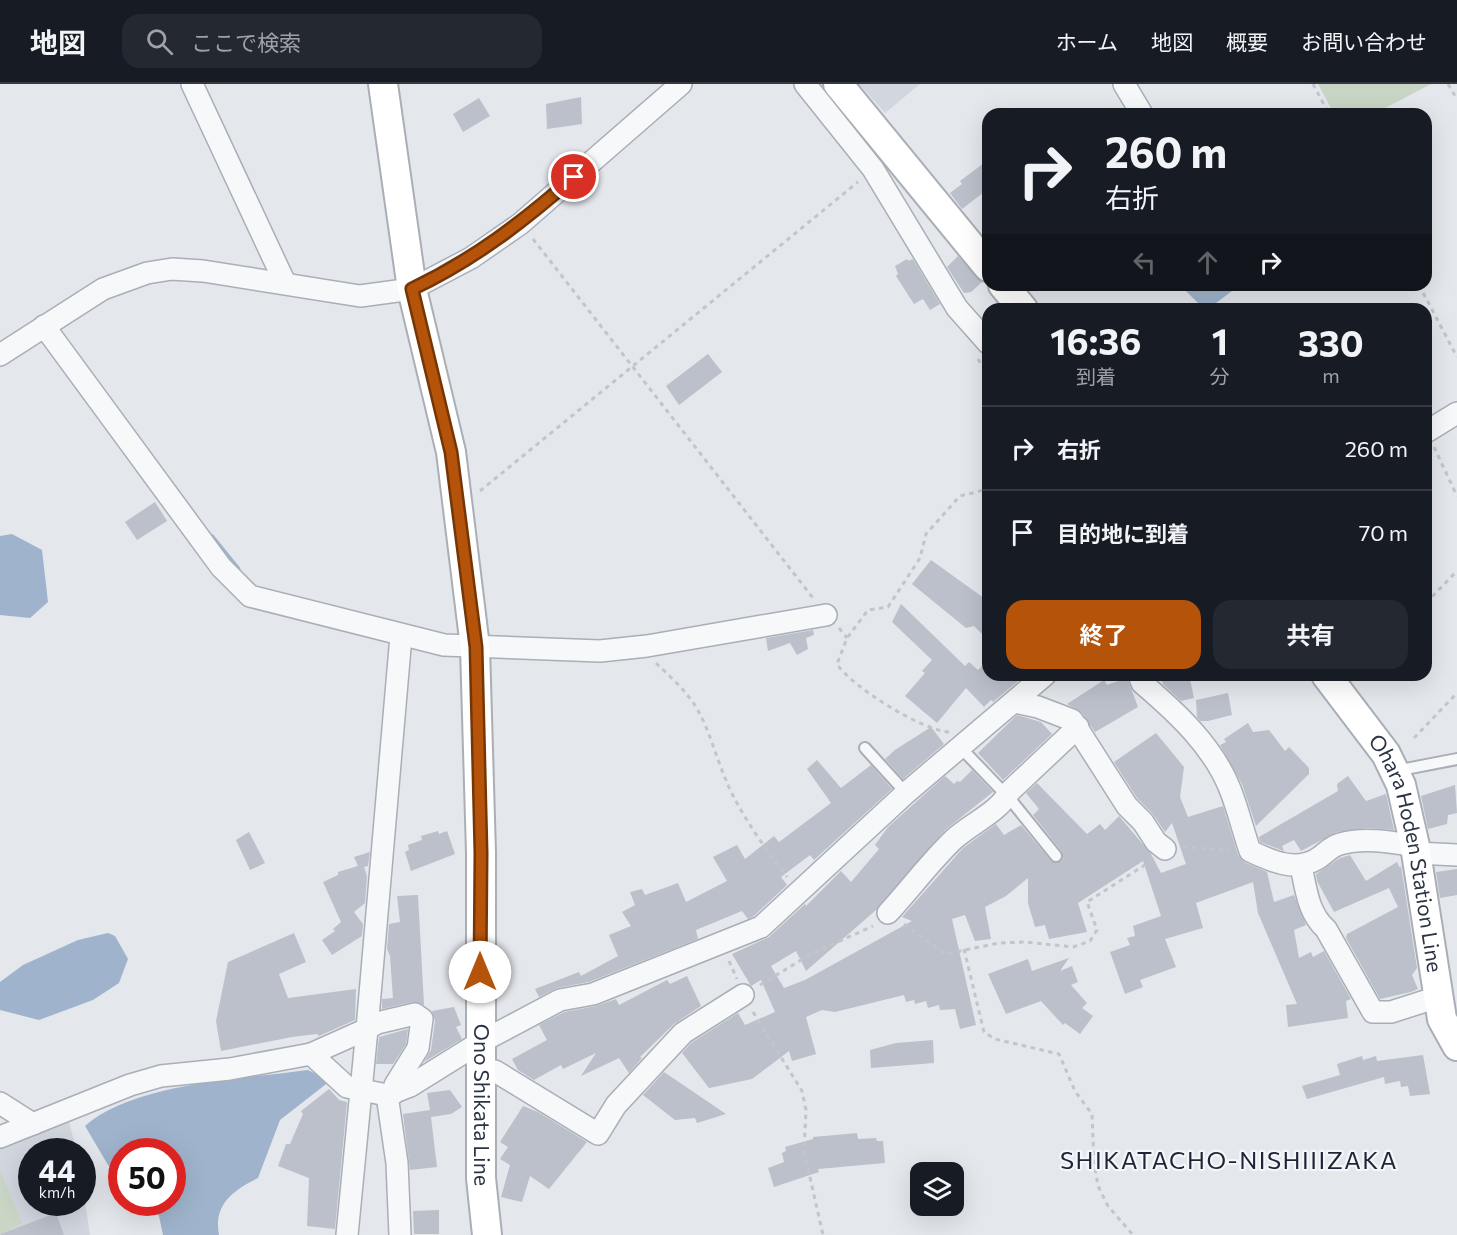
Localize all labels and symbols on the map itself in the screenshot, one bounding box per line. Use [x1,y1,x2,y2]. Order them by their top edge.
pin [548,151,599,202]
street label: Ohara Hoden Station Line [1364,729,1449,974]
position arrow [448,940,512,1004]
street label: Ono Shikata Line [470,1024,496,1187]
speed limit sign: 50 [108,1138,186,1216]
district label: SHIKATACHO-NISHIIIZAKA [1060,1145,1398,1174]

